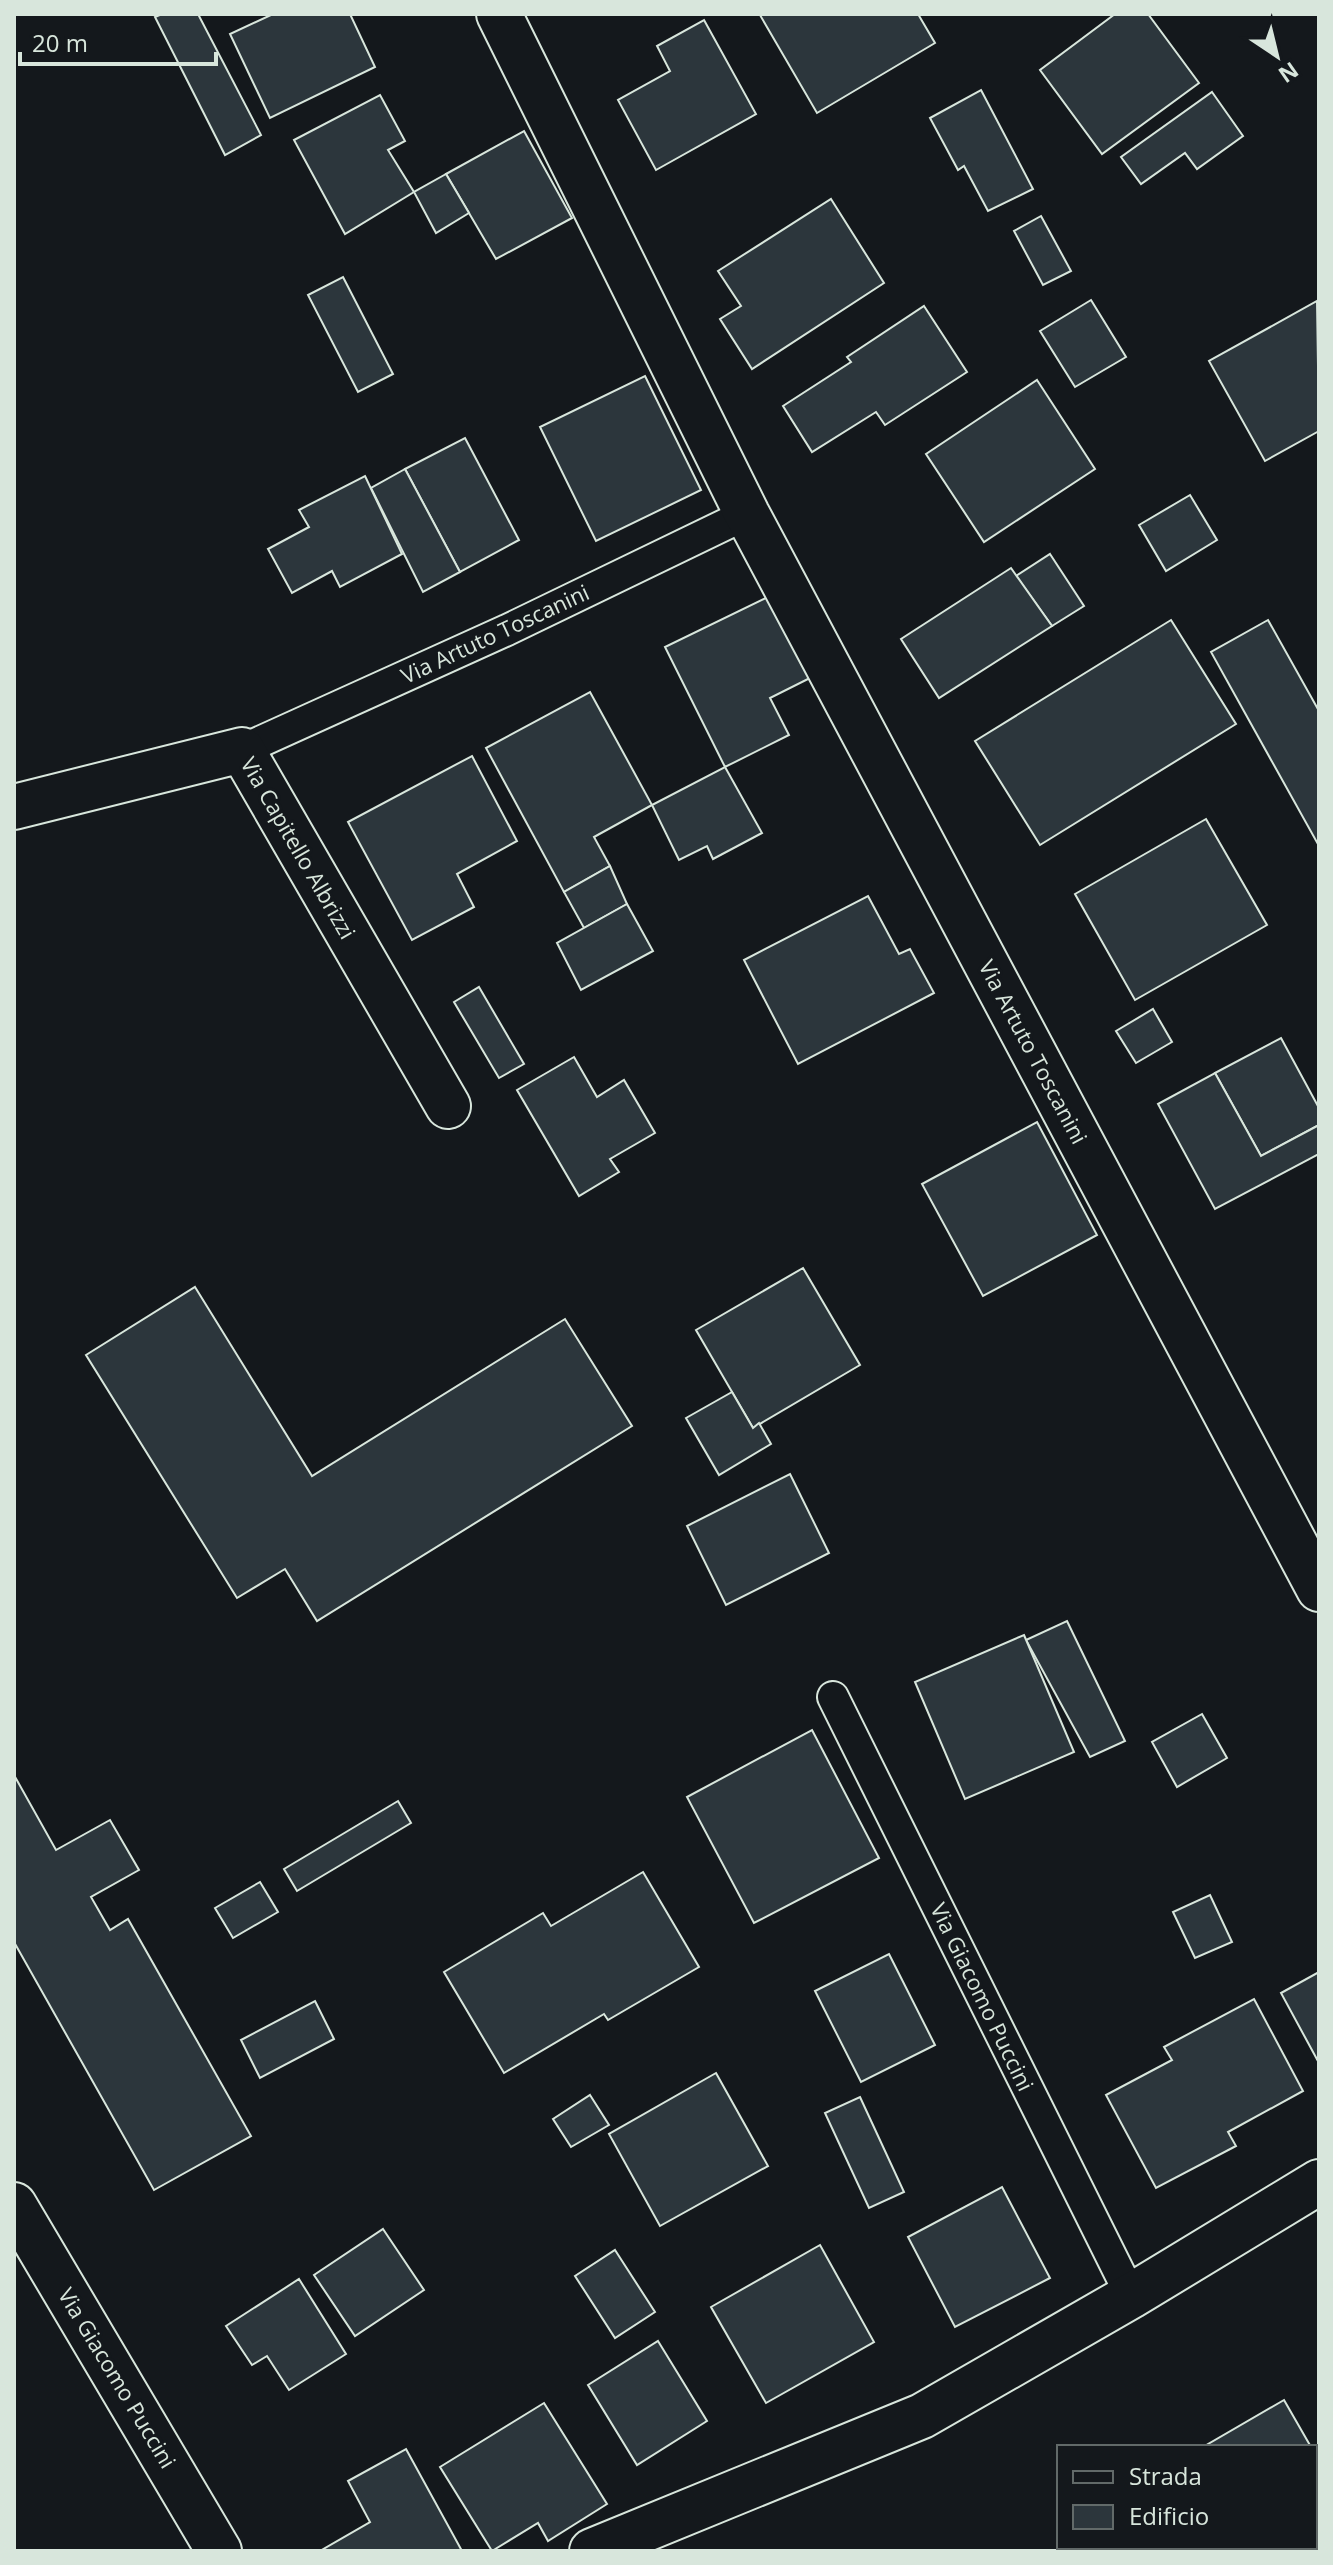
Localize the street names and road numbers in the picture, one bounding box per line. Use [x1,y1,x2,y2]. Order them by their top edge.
street label: Via Artuto Toscanini [396,576,594,690]
street label: Via Capitello Albrizzi [234,751,363,944]
street label: Via Artuto Toscanini [973,954,1095,1149]
street label: Via Giacomo Puccini [924,1897,1042,2096]
street label: Via Giacomo Puccini [52,2282,184,2473]

